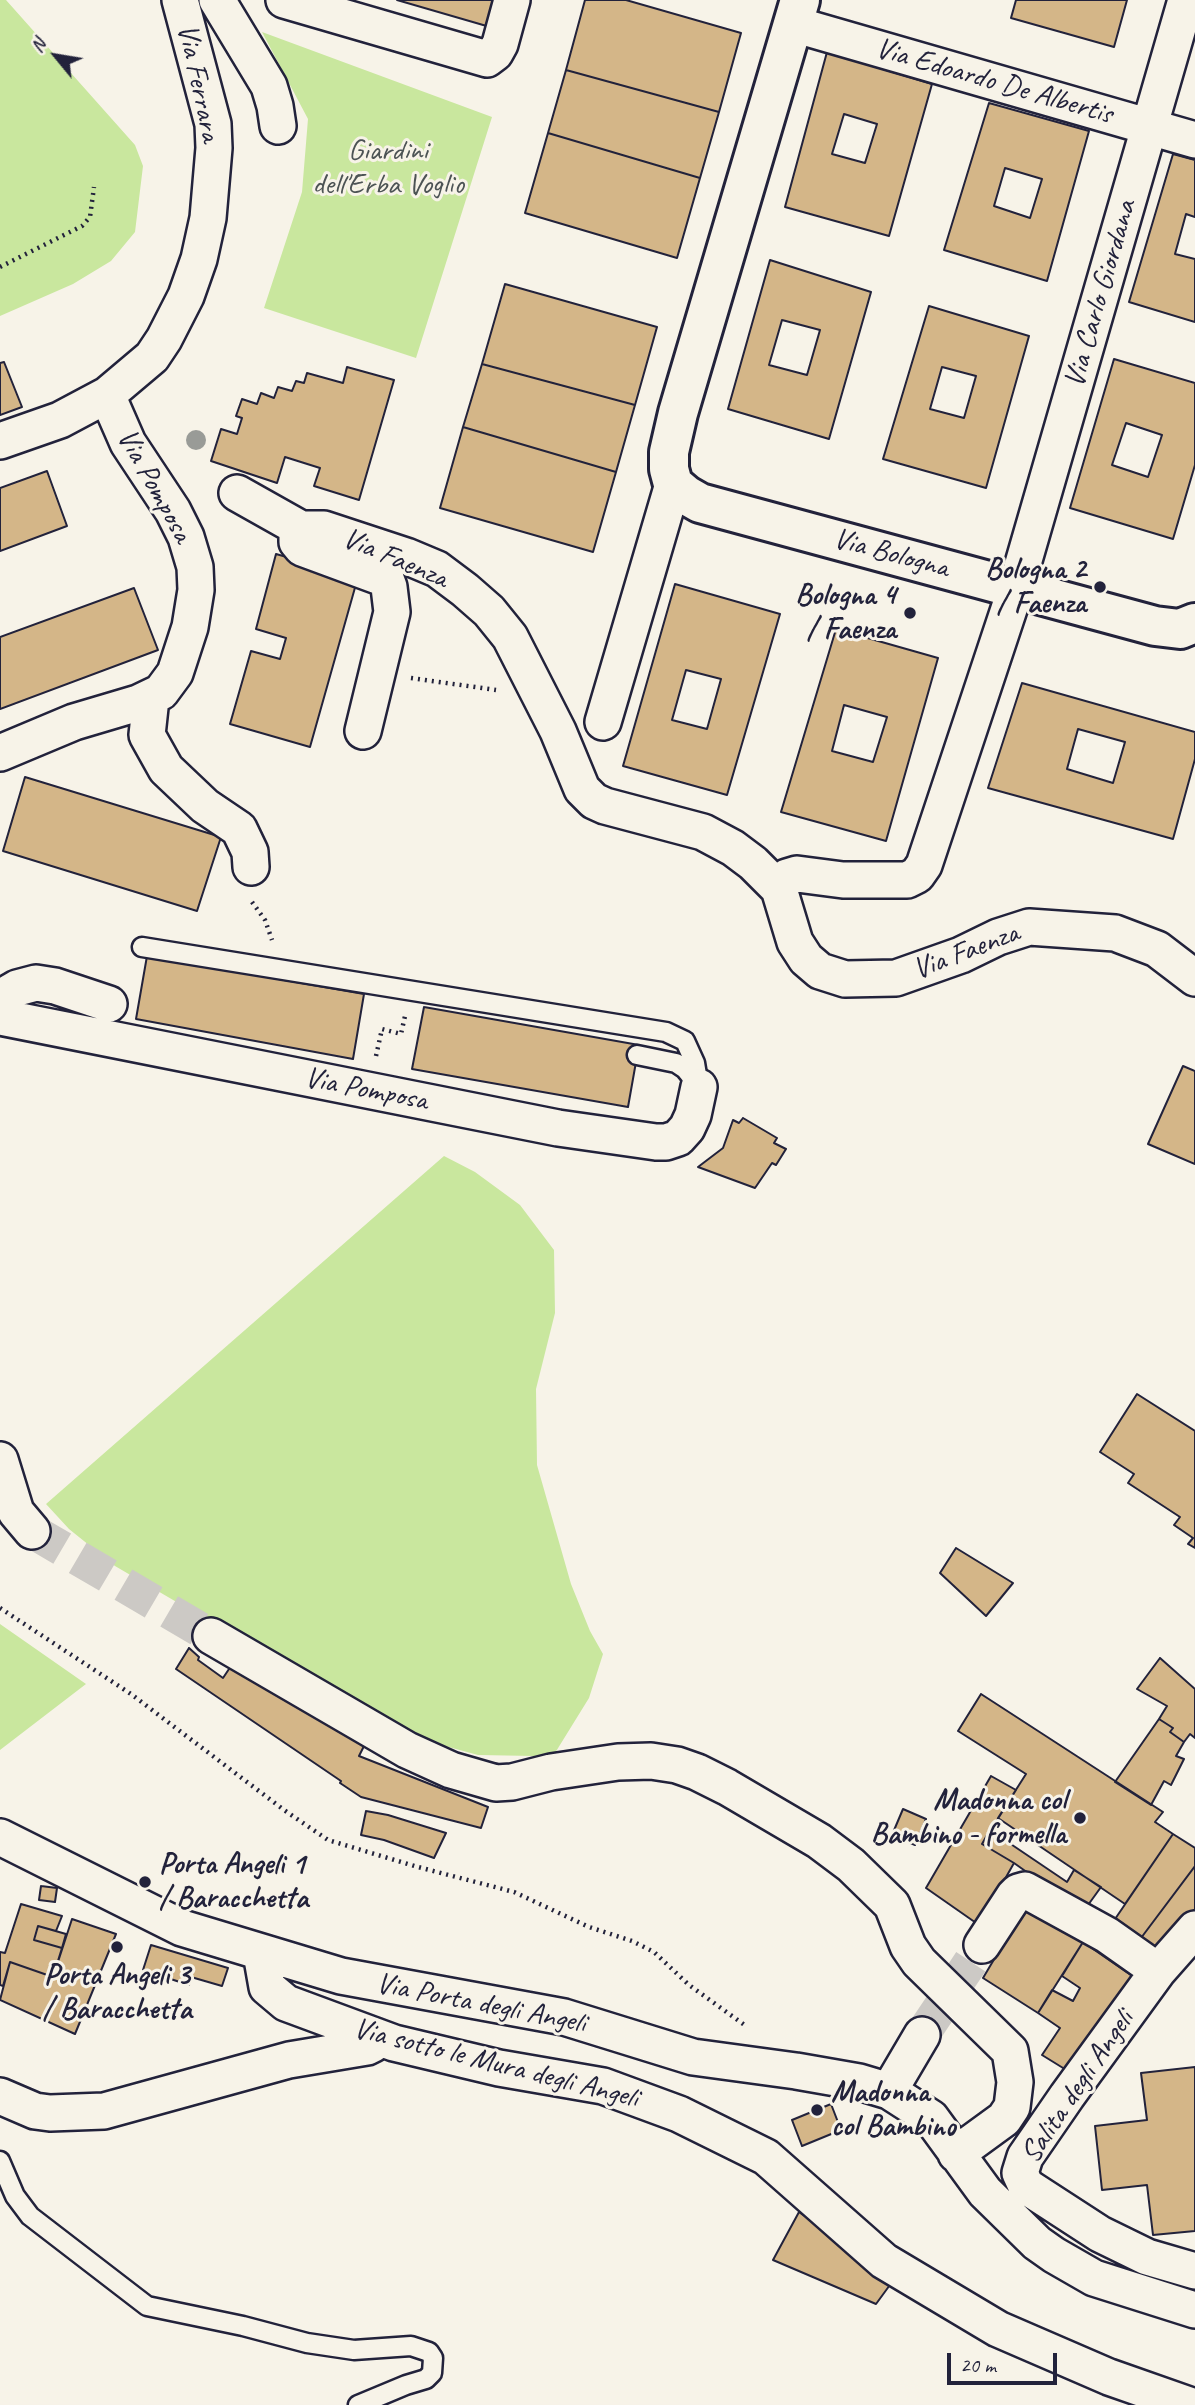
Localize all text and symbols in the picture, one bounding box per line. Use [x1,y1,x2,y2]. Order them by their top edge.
north arrow [21,21,91,91]
street label: Via Ferrara [168,21,228,145]
street label: Via Edoardo De Albertis [872,31,1116,133]
text: N [24,34,51,57]
park label: Giardini dell'Erba Voglio [312,133,464,204]
street label: Via Carlo Giordana [1057,196,1145,392]
street label: Via Pomposa [108,423,200,549]
street label: Via Faenza [337,521,453,597]
street label: Via Bologna [829,521,953,587]
place label: Bologna 2 / Faenza [985,552,1086,622]
place label: Bologna 4 / Faenza [795,578,896,648]
marker: Bologna 2 / Faenza [1092,579,1108,595]
marker: Bologna 4 / Faenza [902,605,918,621]
street label: Via Faenza [908,915,1024,989]
street label: Via Pomposa [301,1060,431,1120]
place label: Madonna col Bambino - formella [871,1783,1066,1854]
marker: Madonna col Bambino - formella [1072,1810,1088,1826]
place label: Porta Angeli 1 / Baracchetta [159,1847,308,1918]
marker: Porta Angeli 1 / Baracchetta [137,1874,153,1890]
marker: Porta Angeli 3 / Baracchetta [109,1939,125,1955]
place label: Porta Angeli 3 / Baracchetta [42,1958,192,2028]
street label: Via Porta degli Angeli [373,1966,589,2042]
street label: Salita degli Angeli [1014,2004,1142,2170]
street label: Via sotto le Mura degli Angeli [350,2011,642,2117]
place label: Madonna col Bambino [831,2075,955,2146]
marker: Madonna col Bambino [809,2102,825,2118]
scale bar [950,2338,1060,2382]
text: 20 m [960,2352,996,2378]

